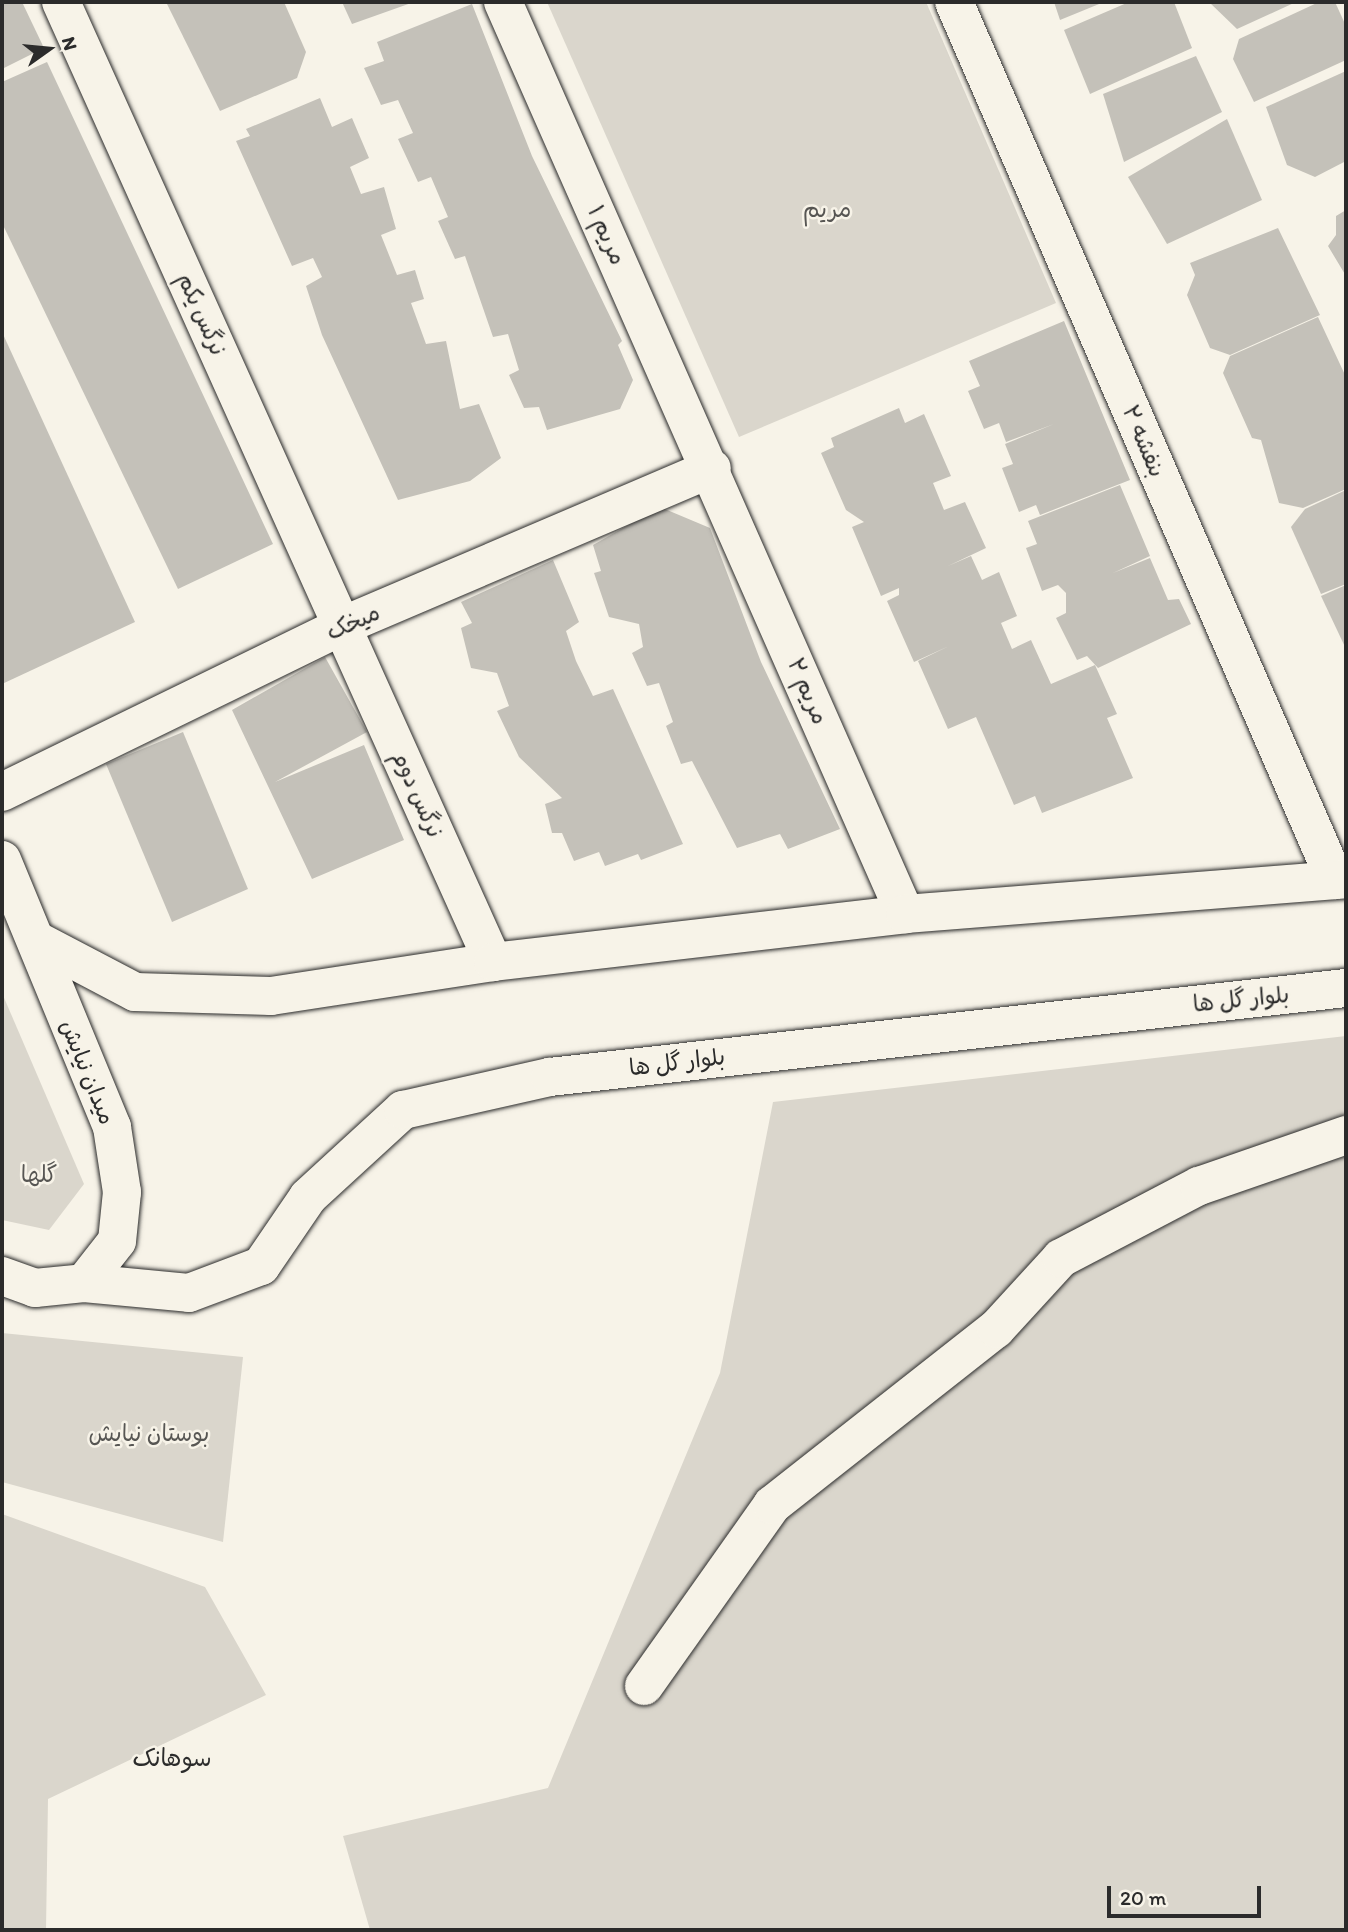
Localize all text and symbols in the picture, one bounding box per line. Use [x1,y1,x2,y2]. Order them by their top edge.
north arrow [14,14,84,84]
text: N [57,34,83,53]
park label: مریم [803,195,851,223]
street label: مریم ۱ [582,201,632,269]
street label: نرگس یکم [172,269,232,359]
street label: بنفشه ۲ [1117,401,1171,481]
street label: میخک [322,598,384,646]
street label: مریم ۲ [782,654,834,728]
street label: نرگس دوم [387,746,449,842]
street label: بلوار گل ها [1191,980,1291,1018]
street label: میدان نیایش [54,1016,122,1128]
street label: بلوار گل ها [627,1042,727,1082]
park label: گلها [21,1160,57,1188]
park label: بوستان نیایش [89,1419,209,1447]
district label: سوهانک [132,1744,212,1772]
scale bar [1110,1872,1264,1916]
text: 20 m [1120,1885,1166,1910]

